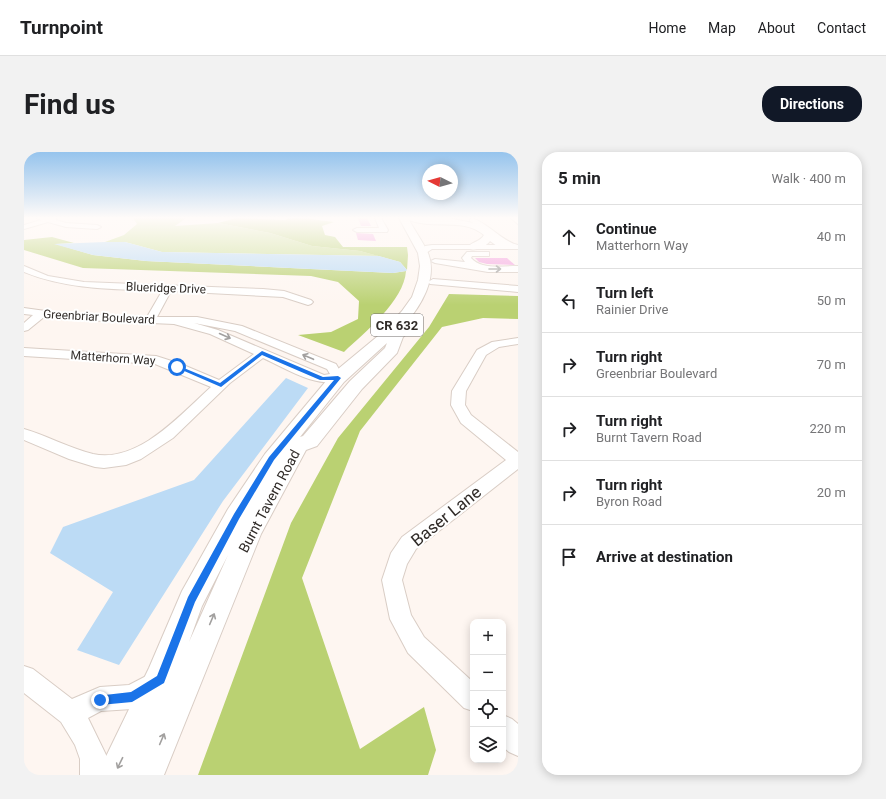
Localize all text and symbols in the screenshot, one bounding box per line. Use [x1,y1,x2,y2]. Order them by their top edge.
text: Turnpoint [20,16,103,39]
text: Home [648,20,686,36]
text: Map [708,20,736,36]
text: About [758,20,795,36]
text: Contact [817,20,866,36]
button: Directions [762,86,862,122]
text: Find us [24,88,115,121]
north arrow [422,164,458,200]
text: 5 min [558,168,601,188]
text: Walk · 400 m [771,171,846,186]
text: Continue [596,220,657,238]
icon: ahead [558,226,580,248]
text: 40 m [817,229,846,244]
text: Matterhorn Way [596,238,688,253]
one-way arrow [488,265,501,273]
street label: Blueridge Drive [126,280,206,296]
text: Turn left [596,284,653,302]
icon: left [558,290,580,312]
text: 50 m [817,293,846,308]
text: Rainier Drive [596,302,668,317]
street label: Greenbriar Boulevard [43,307,155,327]
road number: CR 632 [371,314,423,336]
one-way arrow [218,333,230,341]
street label: Matterhorn Way [70,348,156,368]
text: Turn right [596,348,662,366]
one-way arrow [302,353,314,360]
icon: right [558,354,580,376]
text: 70 m [817,357,846,372]
route start [168,358,186,376]
text: Greenbriar Boulevard [596,366,717,381]
text: Turn right [596,412,662,430]
icon: right [558,418,580,440]
text: 220 m [809,421,846,436]
text: Burnt Tavern Road [596,430,702,445]
street label: Burnt Tavern Road [235,447,303,555]
text: Turn right [596,476,662,494]
street label: Baser Lane [407,482,485,550]
icon: right [558,482,580,504]
text: 20 m [817,485,846,500]
text: Byron Road [596,494,662,509]
icon: arrive [558,546,580,568]
text: Arrive at destination [596,548,733,566]
one-way arrow [209,613,216,625]
map controls [470,619,506,763]
button: + [470,619,506,655]
button: − [470,655,506,691]
route end [91,691,109,709]
button: locate [470,691,506,727]
button: layers [470,727,506,763]
one-way arrow [159,733,166,745]
one-way arrow [116,756,123,768]

